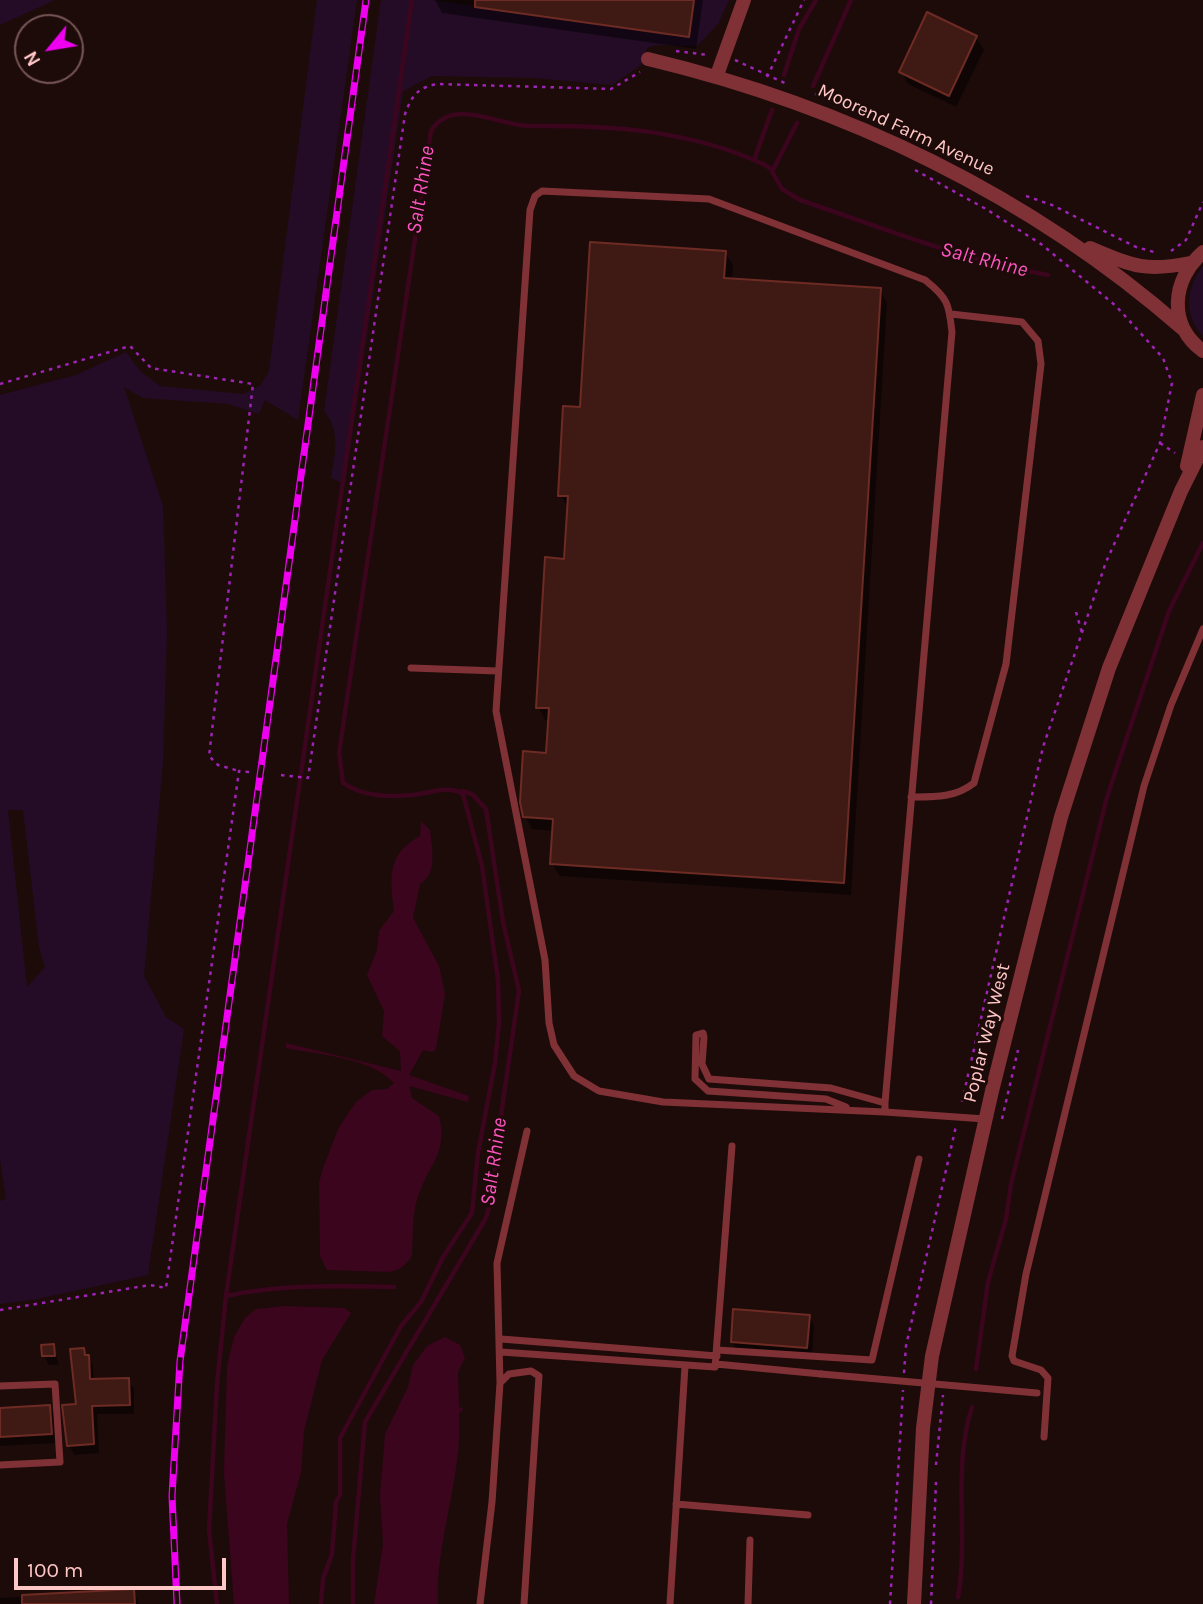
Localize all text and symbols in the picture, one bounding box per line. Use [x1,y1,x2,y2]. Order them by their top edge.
north arrow [14,14,84,84]
text: N [20,47,45,70]
street label: Moorend Farm Avenue [814,79,998,181]
water label: Salt Rhine [402,144,440,236]
water label: Salt Rhine [938,237,1030,283]
street label: Poplar Way West [959,961,1015,1105]
water label: Salt Rhine [475,1116,513,1208]
scale bar [18,1544,229,1588]
text: 100 m [27,1558,84,1582]

